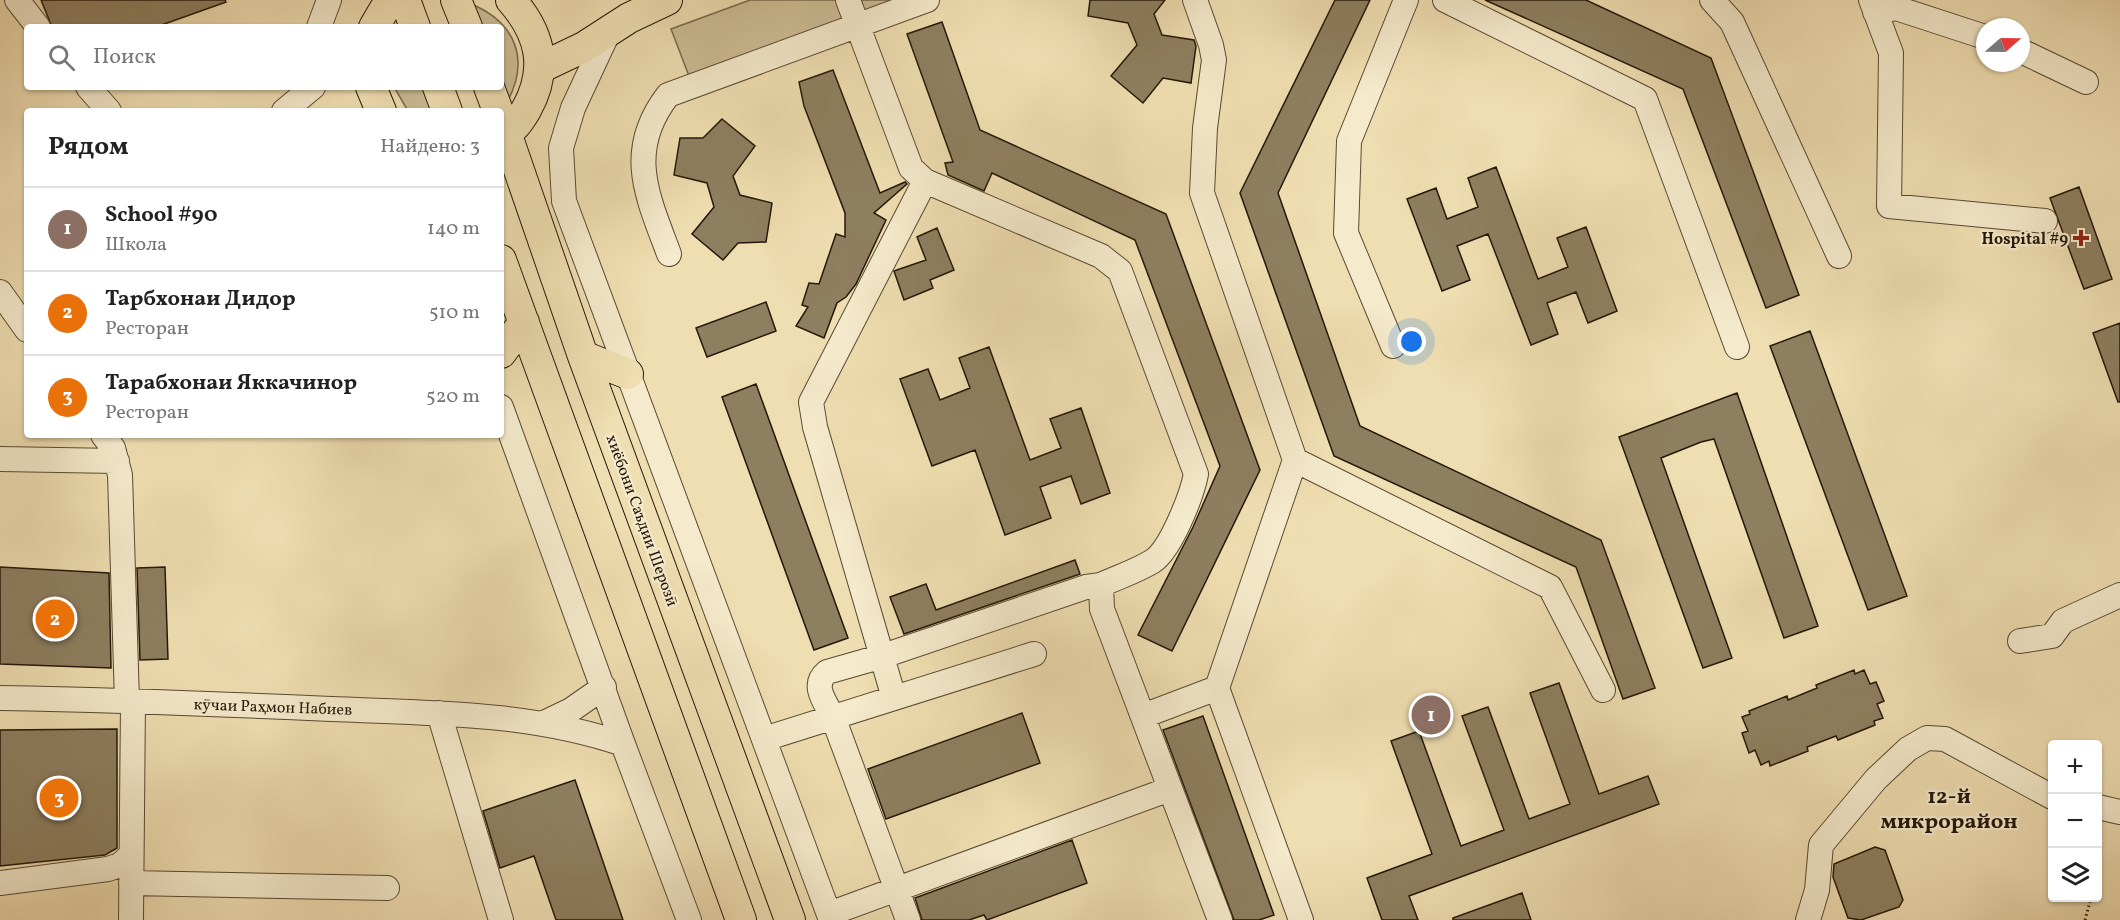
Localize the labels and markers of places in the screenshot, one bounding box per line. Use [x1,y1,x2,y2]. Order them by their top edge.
place label: Hospital #9 [1982,229,2068,251]
marker: Hospital #9 [2072,229,2090,247]
pin: 2 [36,596,74,642]
pin: 1 [1412,692,1450,738]
pin: 3 [40,776,78,820]

